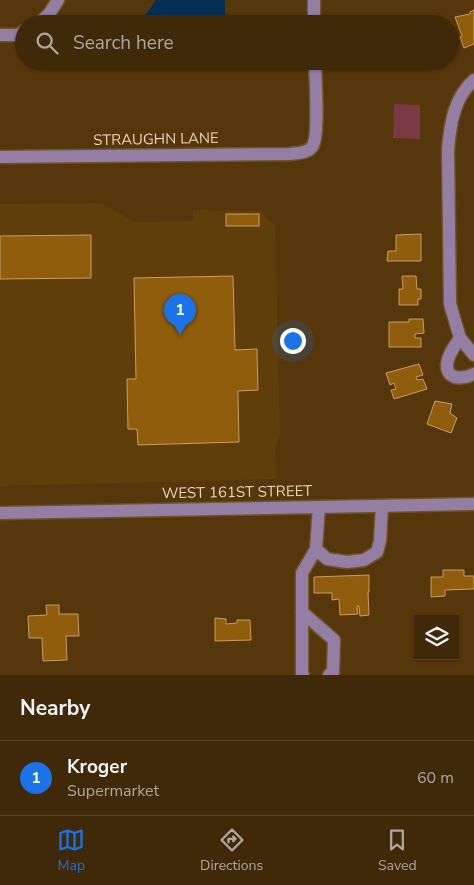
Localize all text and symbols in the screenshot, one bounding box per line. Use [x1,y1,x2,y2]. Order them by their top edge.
search box [15,15,459,70]
icon: search [33,29,61,57]
text: Search here [73,30,174,56]
street label: STRAUGHN LANE [93,128,219,150]
pin: 1 [164,294,196,335]
your location [280,328,306,354]
street label: WEST 161ST STREET [162,481,312,503]
map controls [414,615,459,660]
button: layers [414,615,459,660]
text: Nearby [20,694,90,722]
text: Kroger [67,754,127,780]
text: 1 [31,767,41,789]
text: 60 m [417,767,454,789]
text: Supermarket [67,780,159,802]
tab: Map [57,826,85,875]
tab: Directions [200,826,263,875]
tab: Saved [378,826,417,875]

